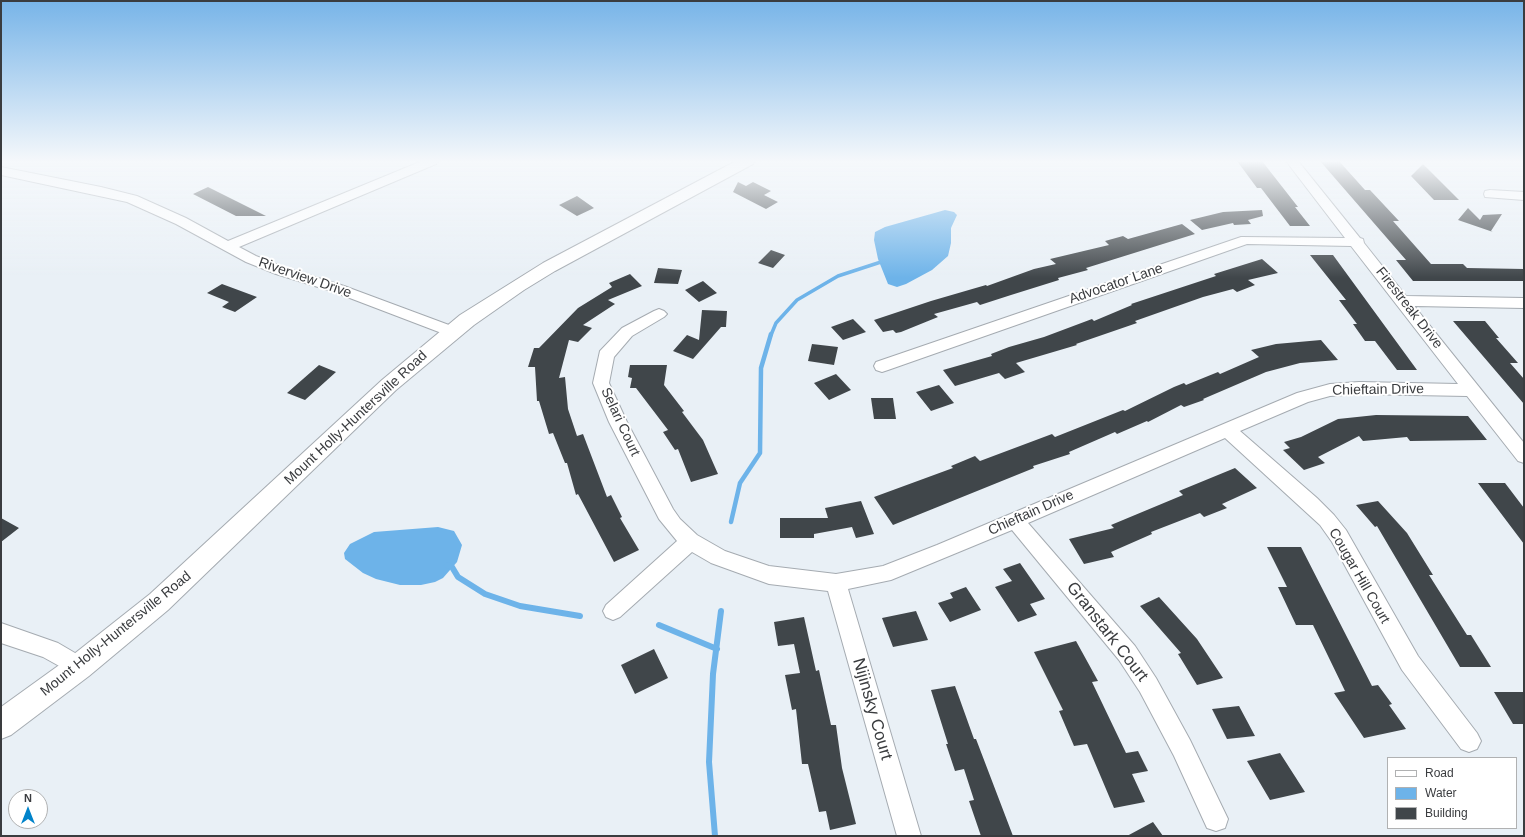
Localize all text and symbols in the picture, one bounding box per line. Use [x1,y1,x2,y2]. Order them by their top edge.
street label: Riverview Drive [256,254,354,302]
street label: Advocator Lane [1067,260,1165,308]
street label: Firestreak Drive [1372,264,1446,352]
street label: Mount Holly-Huntersville Road [281,347,431,489]
street label: Chieftain Drive [1332,381,1424,399]
street label: Selari Court [597,385,643,459]
street label: Chieftain Drive [986,487,1076,539]
street label: Cougar Hill Court [1325,525,1393,627]
street label: Mount Holly-Huntersville Road [37,568,195,700]
street label: Granstark Court [1062,578,1152,686]
street label: Nijinsky Court [848,656,896,762]
legend [1387,757,1517,829]
text: Road [1425,766,1454,780]
text: Water [1425,786,1457,800]
north arrow [8,789,48,829]
text: N [24,792,32,804]
text: Building [1425,806,1468,820]

